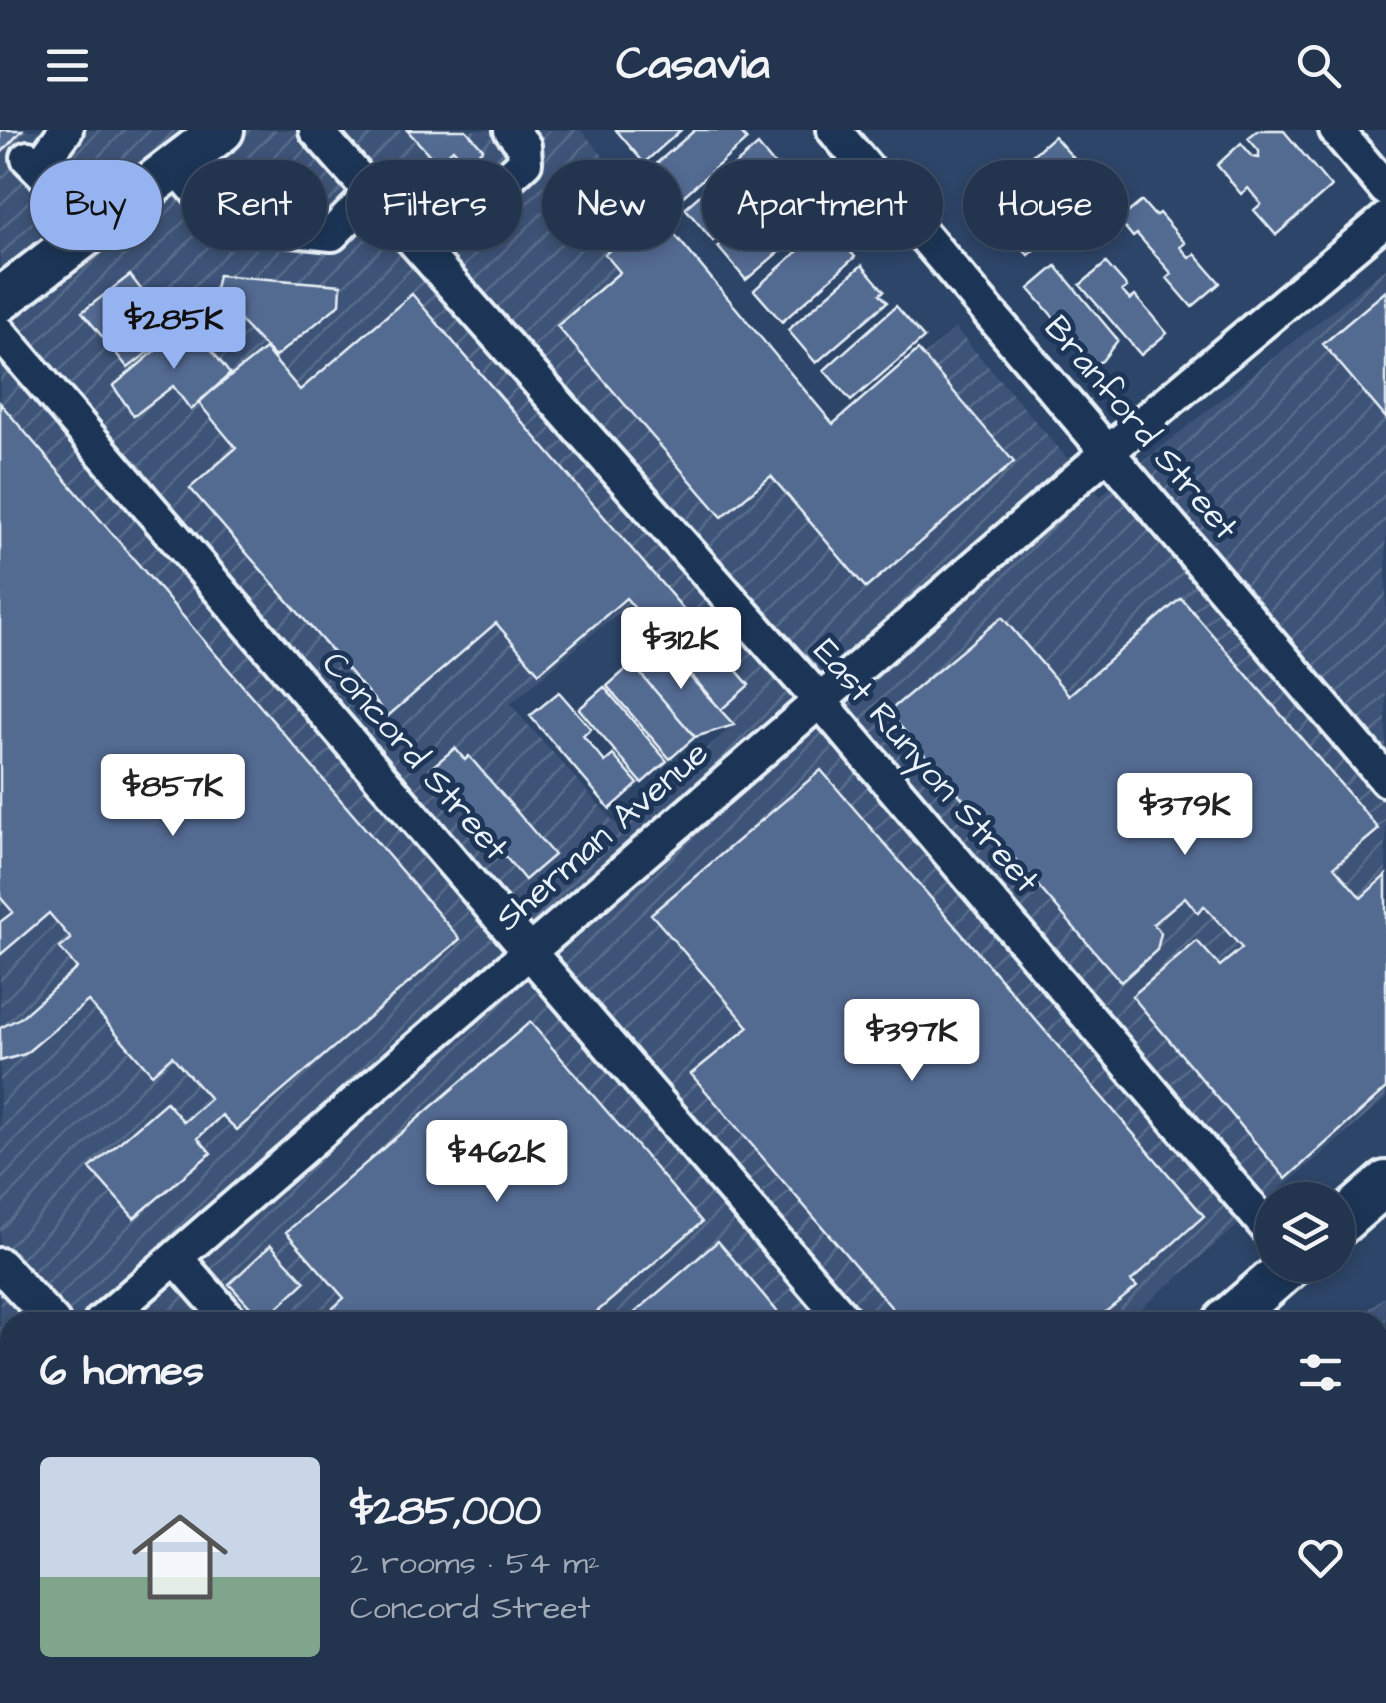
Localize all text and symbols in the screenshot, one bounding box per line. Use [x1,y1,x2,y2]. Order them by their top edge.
text: Casavia [616,34,770,96]
icon: menu [40,38,95,93]
icon: search [1291,38,1346,93]
chip: Buy [30,160,162,250]
chip: Rent [182,160,327,250]
chip: Filters [347,160,522,250]
chip: New [542,160,682,250]
chip: Apartment [702,160,943,250]
chip: House [963,160,1128,250]
pin: $285K [104,287,244,372]
text: $285K [125,297,223,342]
street label: Branford Street [1032,305,1250,551]
pin: $312K [611,607,751,692]
text: $312K [643,617,719,662]
street label: East Runyon Street [801,628,1050,905]
street label: Concord Street [310,641,520,871]
street label: Sherman Avenue [485,729,719,943]
pin: $857K [103,754,243,839]
text: $857K [123,764,223,809]
pin: $379K [1115,773,1255,858]
text: $379K [1139,783,1231,828]
pin: $397K [842,999,982,1084]
text: $397K [866,1009,958,1054]
pin: $462K [427,1120,567,1205]
text: $462K [448,1130,546,1175]
map controls [1255,1182,1355,1282]
button: layers [1255,1182,1355,1282]
text: 6 homes [40,1343,204,1401]
icon: filters [1293,1345,1348,1400]
text: $285,000 [350,1483,541,1541]
icon: home [120,1497,240,1617]
icon: heart [1293,1530,1348,1585]
text: 2 rooms · 54 m² [350,1541,600,1586]
text: Concord Street [350,1586,591,1631]

